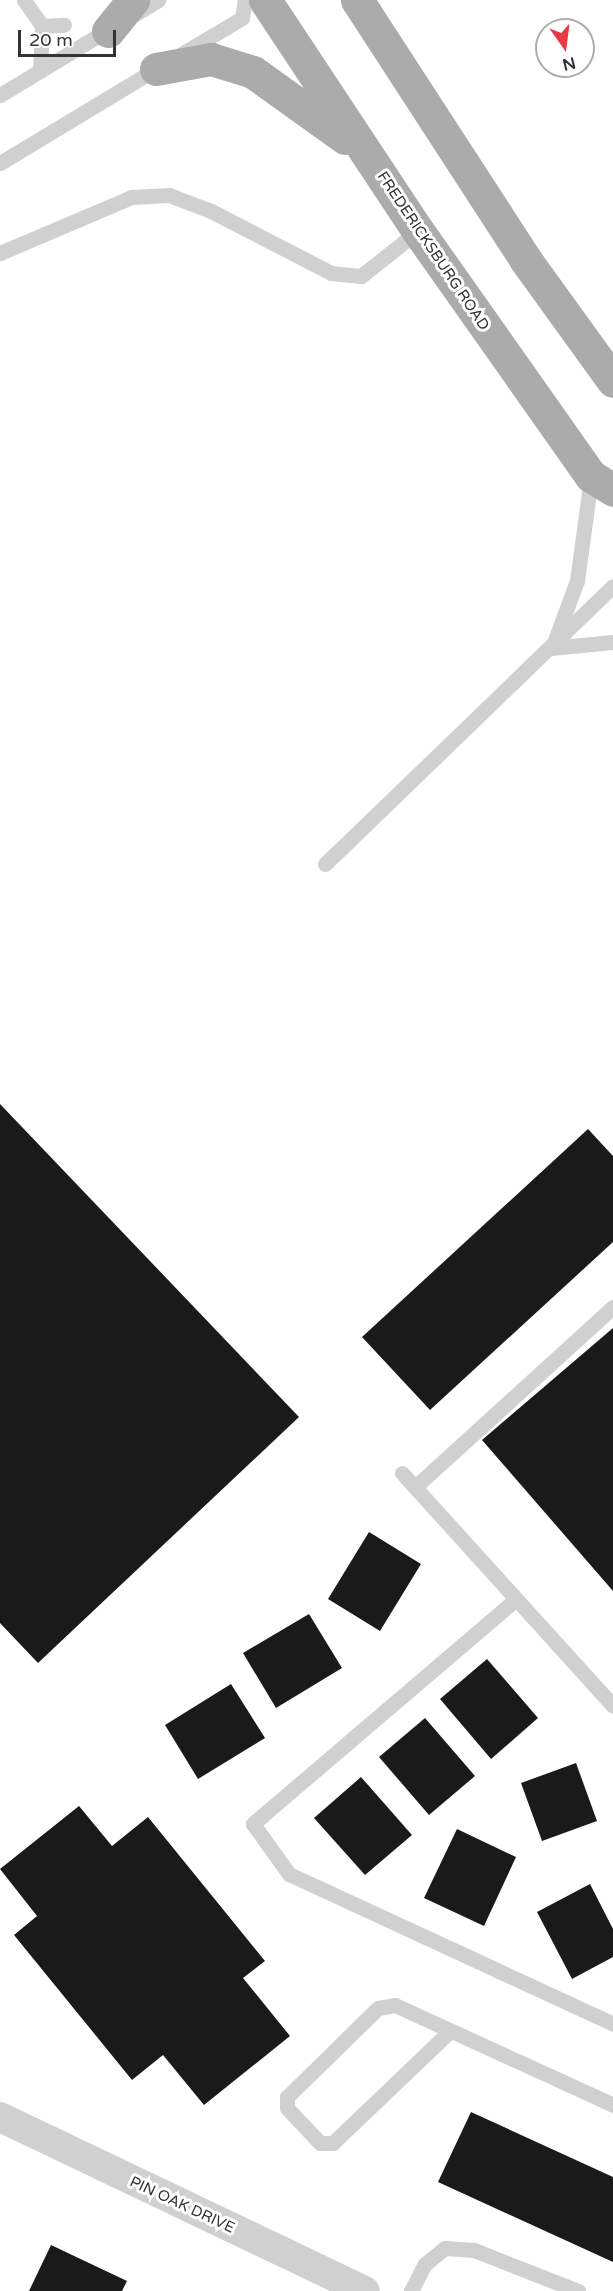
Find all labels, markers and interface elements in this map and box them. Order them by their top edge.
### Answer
scale bar [21,18,118,56]
north arrow [535,18,595,78]
text: 20 m [29,29,73,51]
text: N [560,52,578,75]
street label: FREDERICKSBURG ROAD [373,168,493,334]
street label: PIN OAK DRIVE [127,2173,237,2237]

